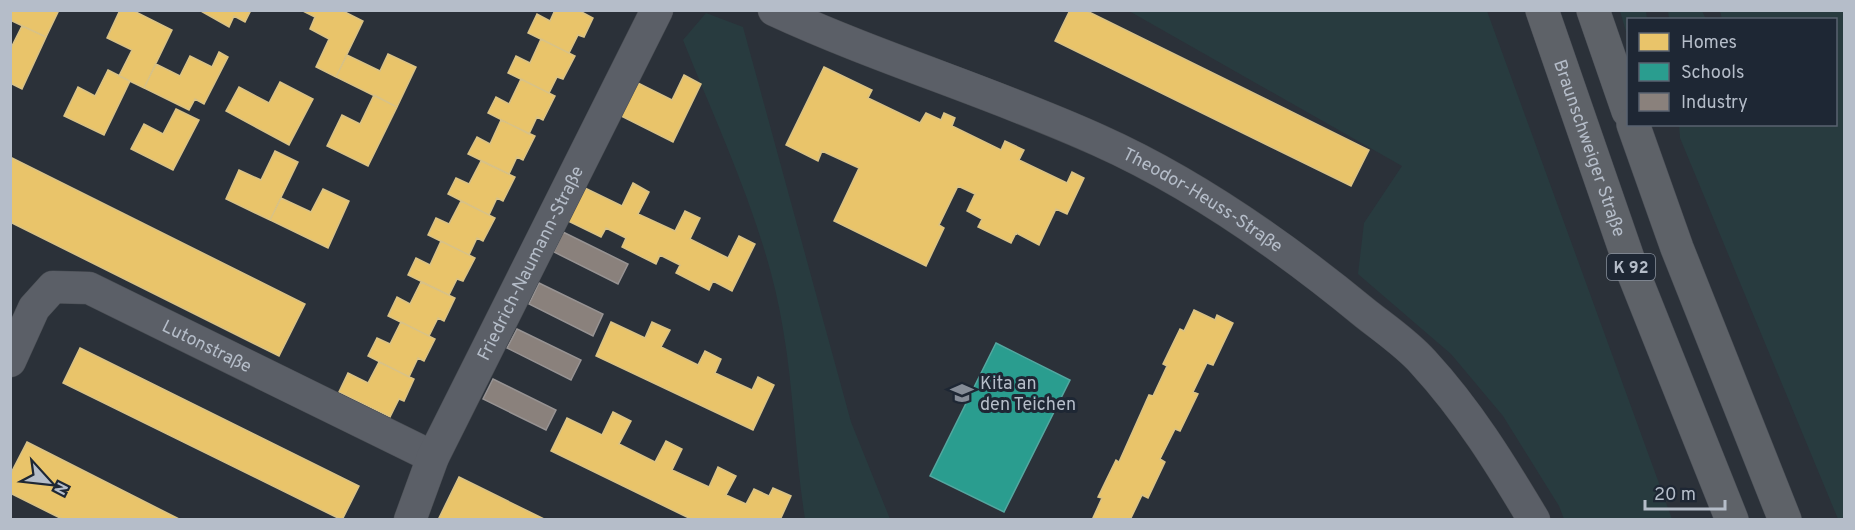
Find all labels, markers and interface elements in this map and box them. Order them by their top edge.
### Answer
legend [1627,18,1837,126]
text: Homes [1681,32,1737,55]
street label: Braunschweiger Straße [1547,57,1630,240]
text: Schools [1681,62,1744,85]
text: Industry [1681,92,1748,115]
street label: Theodor-Heuss-Straße [1118,143,1287,259]
street label: Friedrich-Naumann-Straße [473,162,590,365]
road number: K 92 [1607,254,1655,280]
street label: Lutonstraße [158,316,255,379]
place label: Kita an den Teichen [980,373,1076,417]
school or university icon: Kita an den Teichen [949,380,975,406]
north arrow [18,452,78,512]
scale bar [1645,473,1724,511]
text: N [48,478,71,498]
text: 20 m [1654,484,1696,507]

